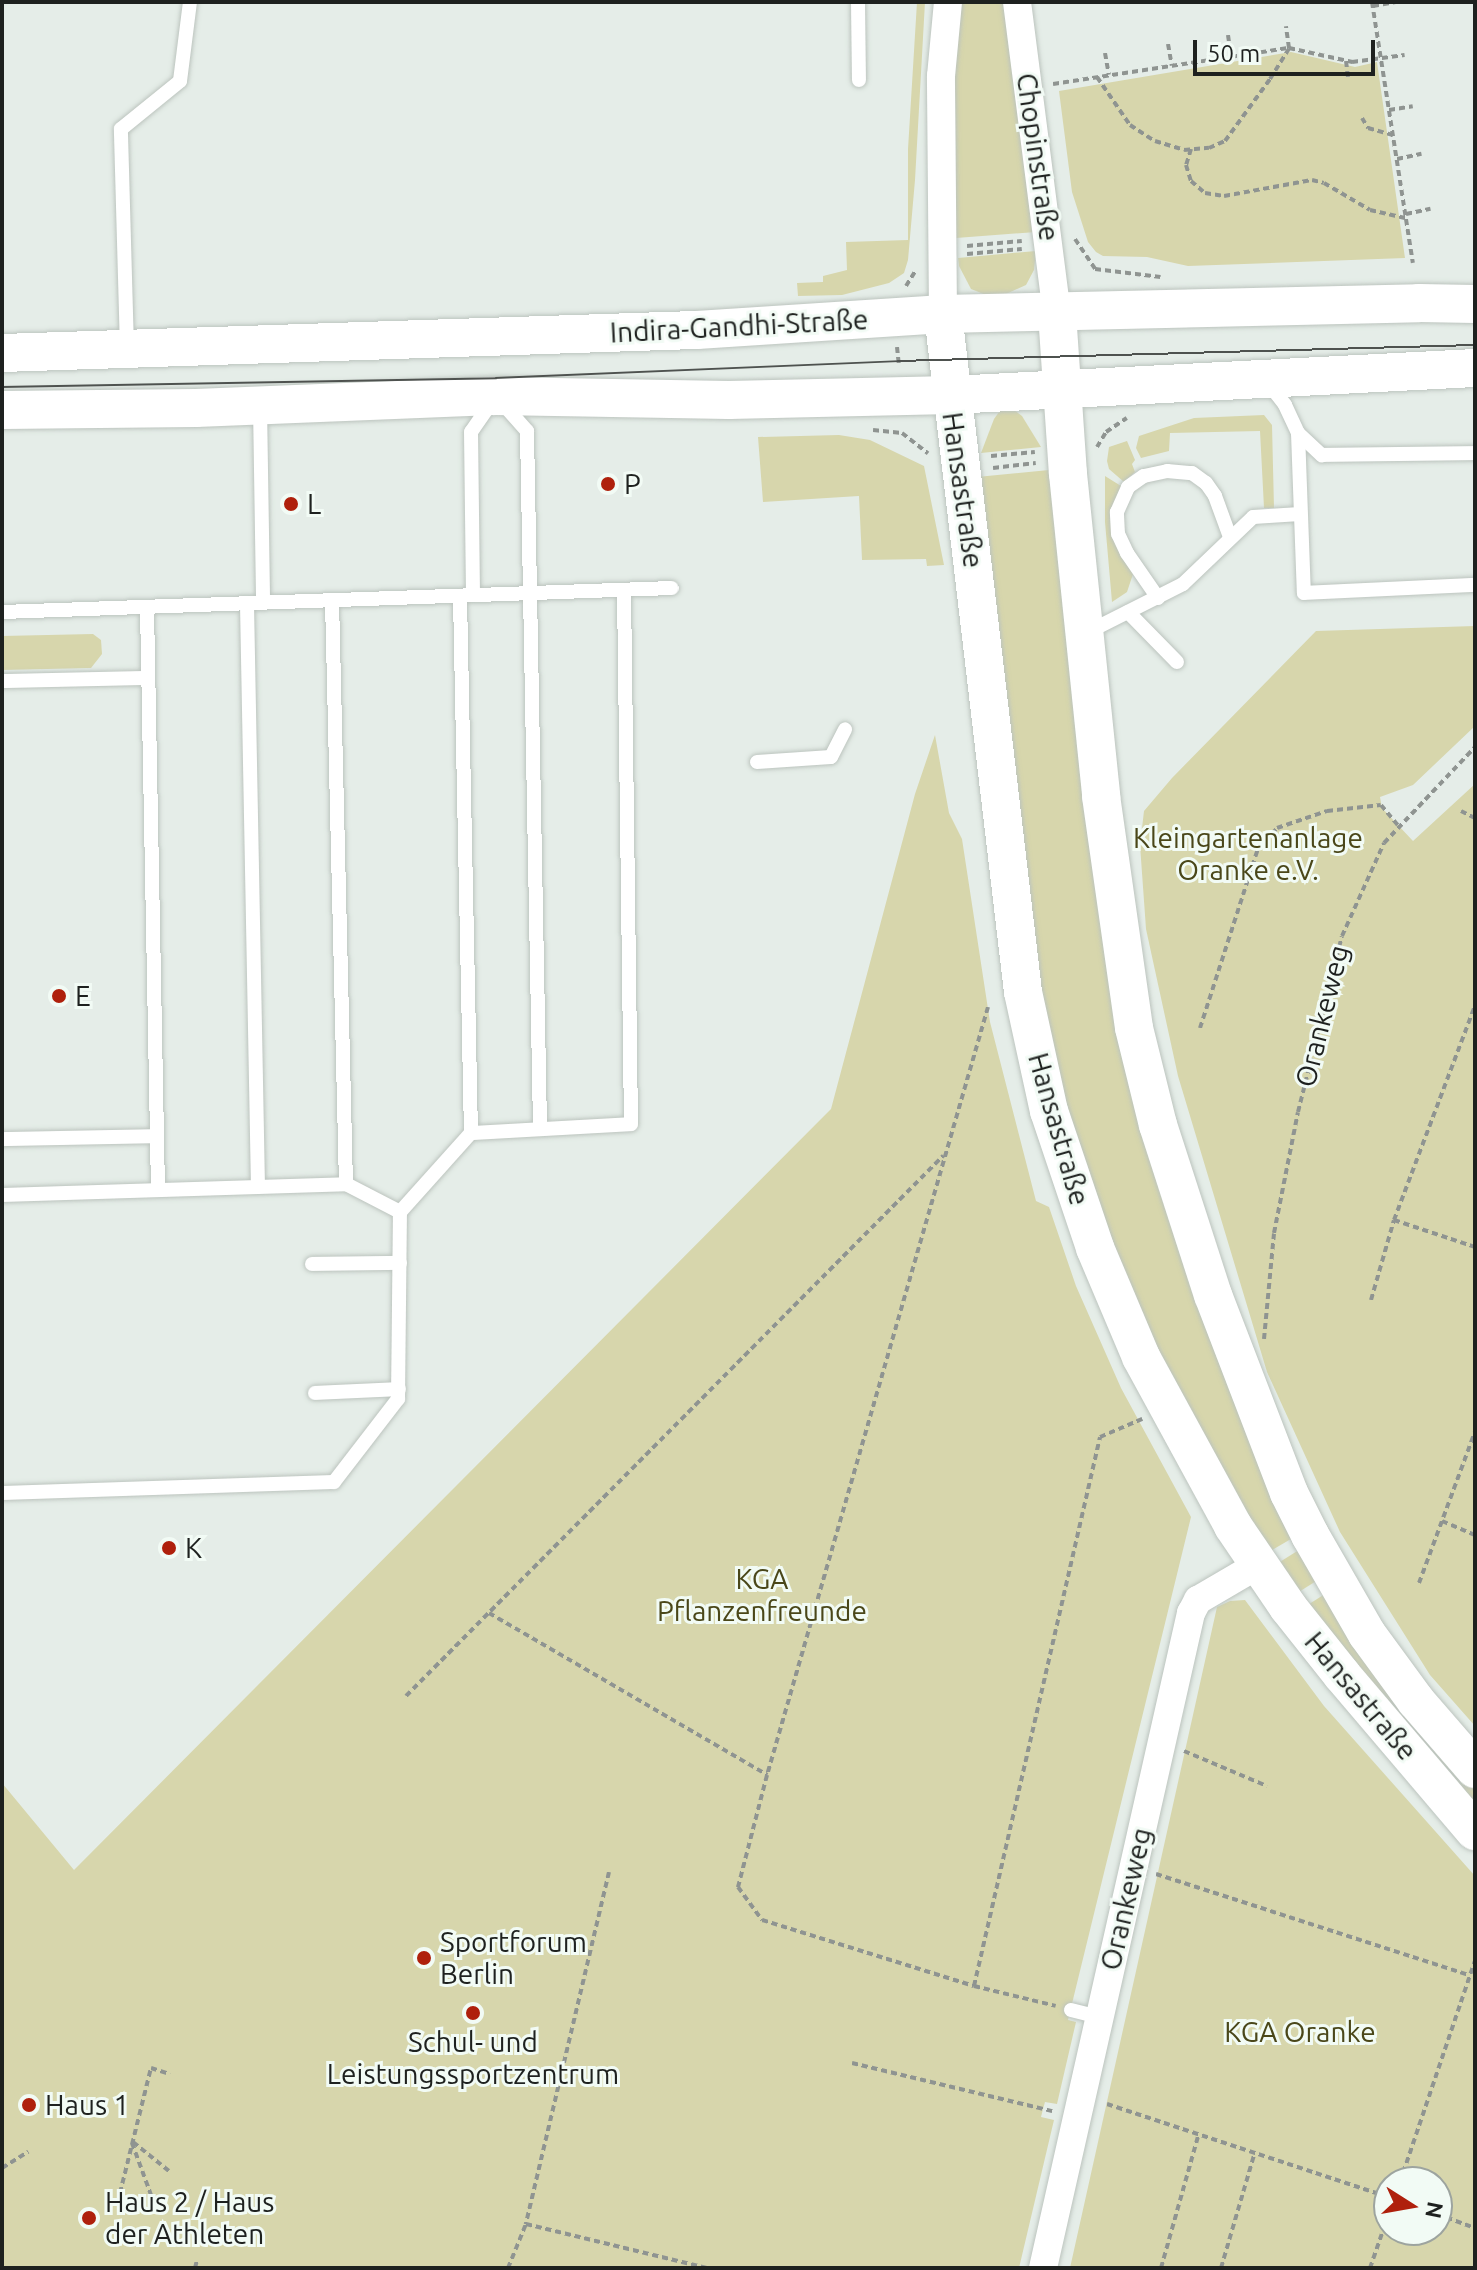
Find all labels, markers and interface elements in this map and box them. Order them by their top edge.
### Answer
scale bar [1197,24,1379,74]
text: 50 m [1207,40,1260,67]
street label: Chopinstraße [1010,71,1066,243]
street label: Indira-Gandhi-Straße [609,302,869,350]
street label: Hansastraße [935,410,991,570]
place label: P [624,467,641,501]
marker: P [599,475,617,493]
place label: L [307,487,321,521]
marker: L [282,495,300,513]
park label: Kleingartenanlage Oranke e.V. [1133,821,1363,887]
street label: Orankeweg [1288,942,1356,1090]
place label: E [75,979,91,1013]
marker: E [50,987,68,1005]
street label: Hansastraße [1021,1049,1097,1209]
place label: K [185,1531,202,1565]
marker: K [160,1539,178,1557]
park label: KGA Pflanzenfreunde [657,1562,867,1628]
street label: Hansastraße [1298,1625,1424,1767]
street label: Orankeweg [1093,1825,1159,1973]
place label: Sportforum Berlin [440,1925,587,1991]
marker: Sportforum Berlin [415,1949,433,1967]
marker: Schul- und Leistungssportzentrum [464,2004,482,2022]
park label: KGA Oranke [1224,2015,1376,2049]
place label: Schul- und Leistungssportzentrum [327,2025,619,2091]
place label: Haus 1 [45,2088,129,2122]
marker: Haus 1 [20,2096,38,2114]
north arrow [1373,2166,1453,2246]
place label: Haus 2 / Haus der Athleten [105,2185,274,2251]
text: N [1421,2200,1449,2221]
marker: Haus 2 / Haus der Athleten [80,2209,98,2227]

